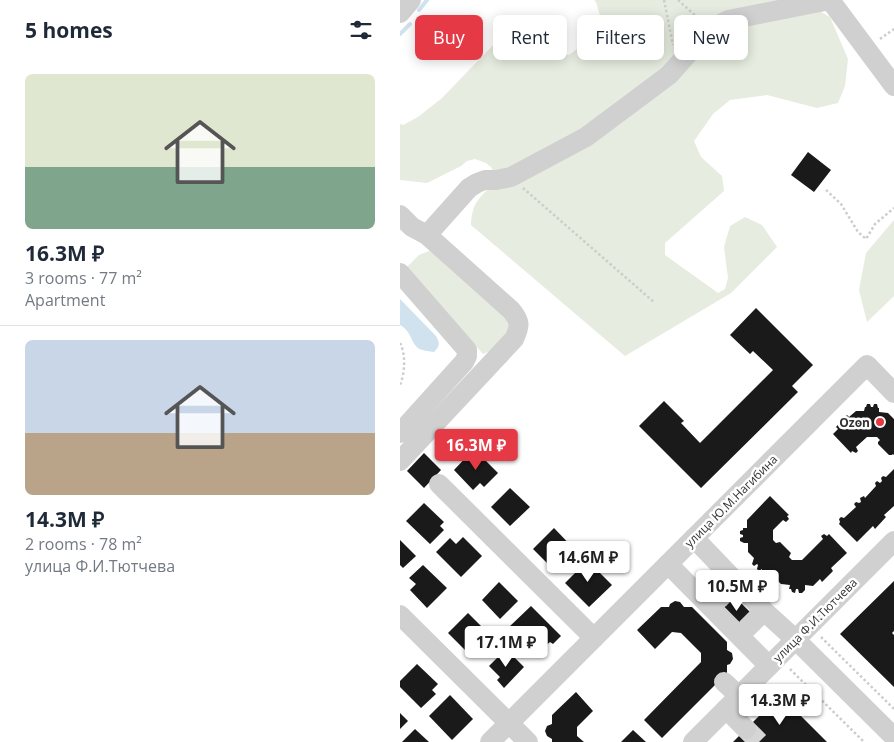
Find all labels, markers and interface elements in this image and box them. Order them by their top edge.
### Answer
chip: Buy [415,15,483,60]
chip: Rent [493,15,567,60]
chip: Filters [577,15,664,60]
chip: New [674,15,748,60]
text: 5 homes [25,16,113,44]
icon: filters [347,16,375,44]
icon: home [155,107,245,197]
text: 16.3M ₽ [25,239,105,267]
text: 3 rooms · 77 m² [25,267,142,289]
text: Apartment [25,289,105,311]
icon: home [155,372,245,462]
place label: Ozon [839,414,870,431]
marker: Ozon [874,416,886,428]
pin: 16.3M ₽ [430,428,522,471]
text: 16.3M ₽ [446,434,506,456]
street label: улица Ю.М.Нагибина [681,451,781,551]
text: 14.3M ₽ [25,505,105,533]
text: 2 rooms · 78 m² [25,533,142,555]
pin: 14.6M ₽ [542,540,634,583]
text: 14.6M ₽ [558,546,618,568]
text: улица Ф.И.Тютчева [25,555,175,577]
pin: 10.5M ₽ [691,570,783,612]
street label: улица Ф.И.Тютчева [769,574,861,666]
text: 10.5M ₽ [707,575,767,597]
pin: 17.1M ₽ [460,626,552,668]
text: 17.1M ₽ [476,631,536,653]
pin: 14.3M ₽ [734,684,826,726]
text: 14.3M ₽ [750,689,810,711]

